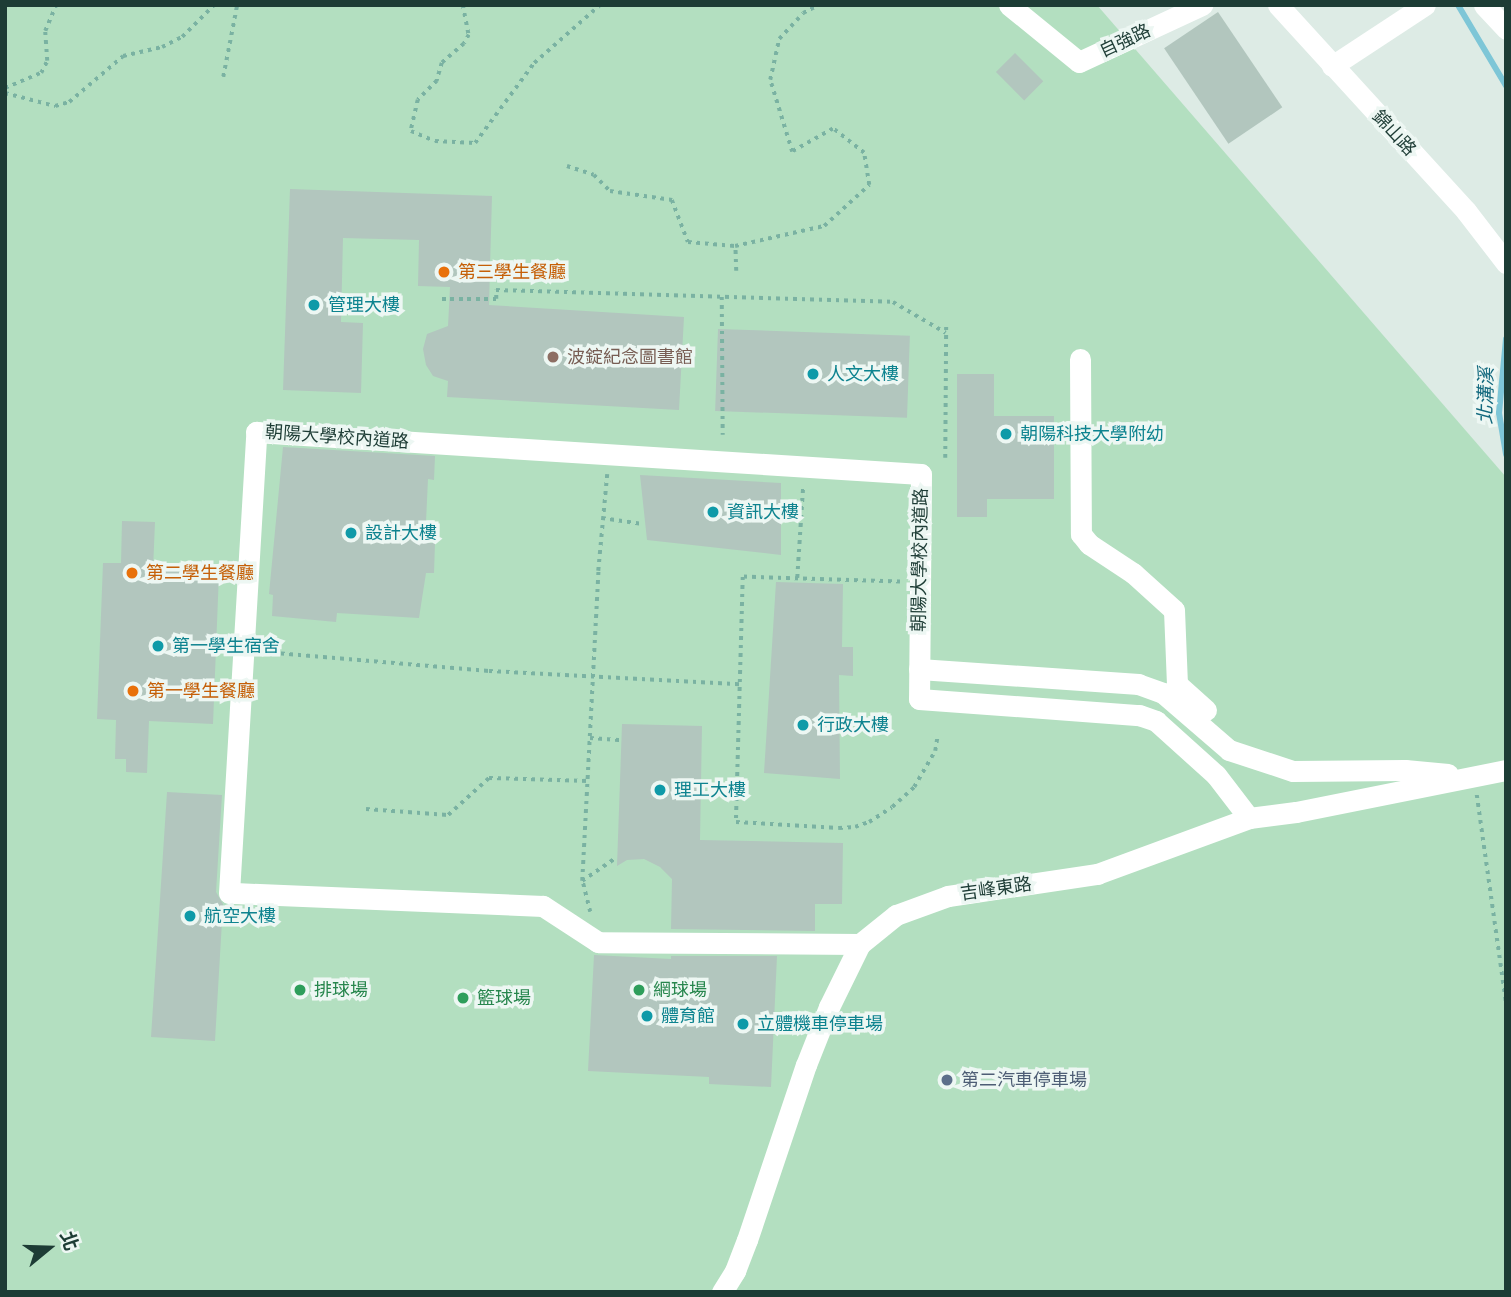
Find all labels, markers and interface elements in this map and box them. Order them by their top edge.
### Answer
street label: 自強路 [1096,20,1154,62]
street label: 錦山路 [1368,106,1420,160]
place label: 第三學生餐廳 [458,261,566,283]
marker: 第三學生餐廳 [436,264,452,280]
place label: 管理大樓 [328,294,400,316]
marker: 管理大樓 [306,297,322,313]
place label: 波錠紀念圖書館 [567,346,693,368]
marker: 波錠紀念圖書館 [545,349,561,365]
place label: 人文大樓 [827,363,899,385]
marker: 人文大樓 [805,366,821,382]
water label: 北溝溪 [1475,367,1499,425]
street label: 朝陽大學校內道路 [264,421,410,453]
place label: 朝陽科技大學附幼 [1020,423,1164,445]
marker: 朝陽科技大學附幼 [998,426,1014,442]
street label: 朝陽大學校內道路 [908,488,932,632]
place label: 資訊大樓 [727,501,799,523]
marker: 資訊大樓 [705,504,721,520]
place label: 設計大樓 [365,522,437,544]
marker: 設計大樓 [343,525,359,541]
place label: 第二學生餐廳 [146,562,254,584]
marker: 第二學生餐廳 [124,565,140,581]
place label: 第一學生宿舍 [172,635,280,657]
marker: 第一學生宿舍 [150,638,166,654]
place label: 第一學生餐廳 [147,680,255,702]
marker: 第一學生餐廳 [125,683,141,699]
place label: 行政大樓 [817,714,889,736]
marker: 行政大樓 [795,717,811,733]
place label: 理工大樓 [674,779,746,801]
marker: 理工大樓 [652,782,668,798]
street label: 吉峰東路 [959,873,1033,905]
place label: 航空大樓 [204,905,276,927]
marker: 航空大樓 [182,908,198,924]
place label: 排球場 [314,979,368,1001]
place label: 網球場 [653,979,707,1001]
marker: 排球場 [292,982,308,998]
marker: 網球場 [631,982,647,998]
place label: 籃球場 [477,987,531,1009]
marker: 籃球場 [455,990,471,1006]
place label: 體育館 [661,1005,715,1027]
marker: 體育館 [639,1008,655,1024]
place label: 立體機車停車場 [757,1013,883,1035]
marker: 立體機車停車場 [735,1016,751,1032]
place label: 第二汽車停車場 [961,1069,1087,1091]
marker: 第二汽車停車場 [939,1072,955,1088]
north arrow [14,1213,84,1283]
text: 北 [54,1228,83,1254]

